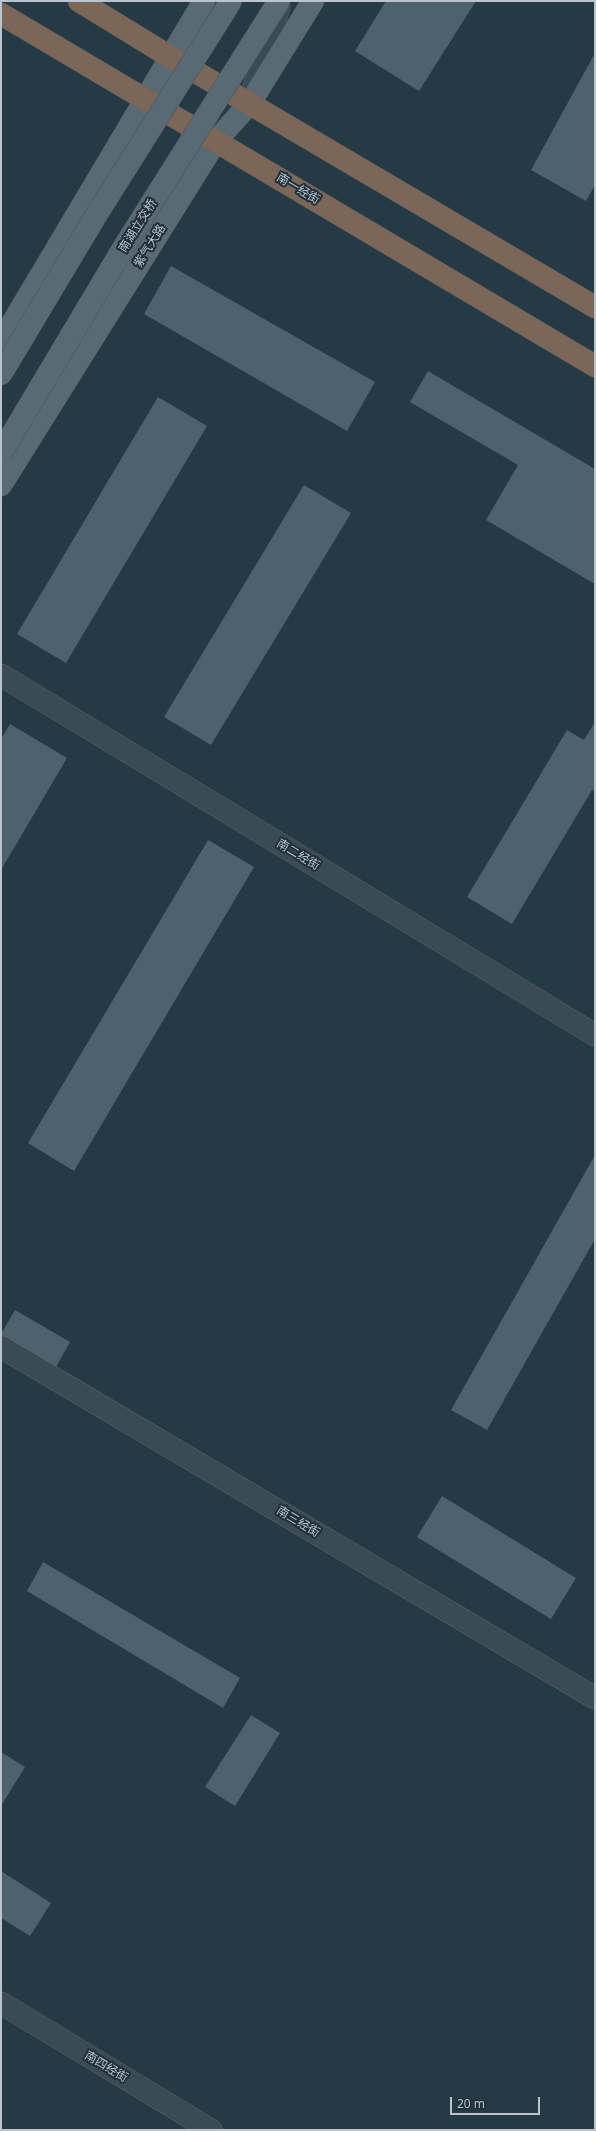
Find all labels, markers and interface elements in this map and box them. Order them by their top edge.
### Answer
street label: 南一经街 [274,170,322,208]
street label: 南湖立交桥 [116,197,160,255]
street label: 紫气大路 [131,222,169,270]
street label: 南二经街 [274,836,322,874]
street label: 南三经街 [274,1503,322,1541]
street label: 南四经街 [82,2048,130,2086]
scale bar [452,2089,542,2115]
text: 20 m [457,2095,485,2112]

